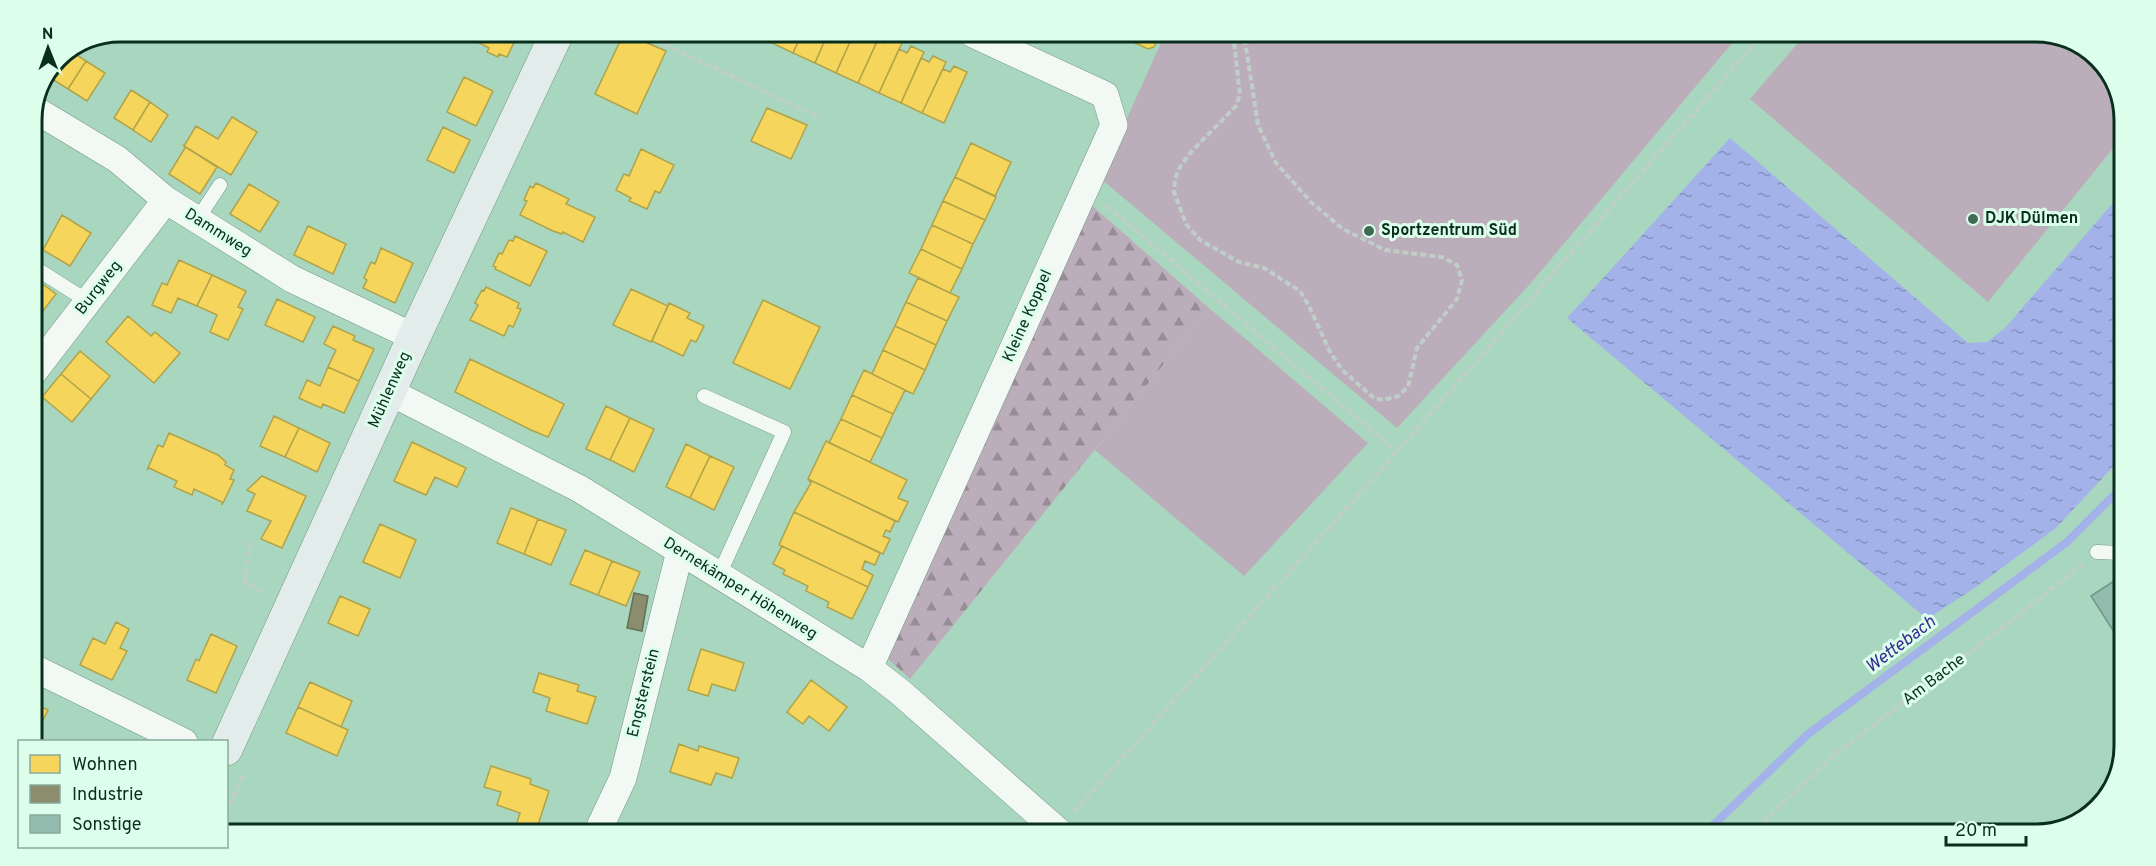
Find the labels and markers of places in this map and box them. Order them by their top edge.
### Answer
place label: DJK Dülmen [1985,209,2078,229]
marker: DJK Dülmen [1966,212,1980,226]
place label: Sportzentrum Süd [1381,221,1517,241]
marker: Sportzentrum Süd [1362,224,1376,238]

